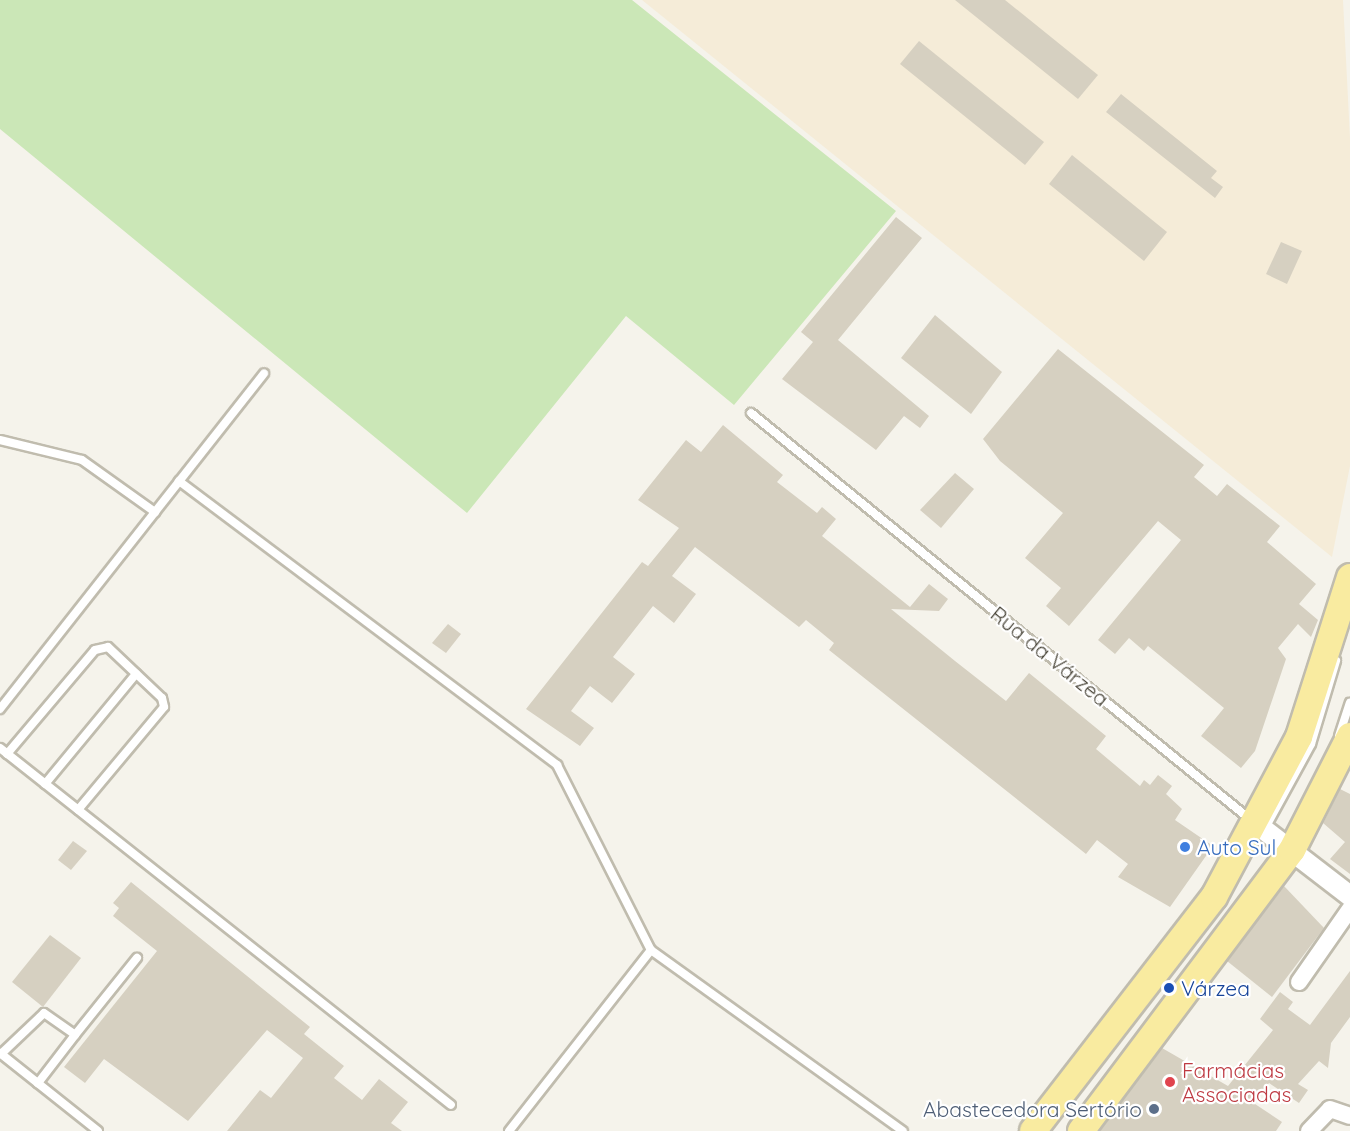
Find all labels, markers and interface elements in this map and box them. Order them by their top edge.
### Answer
street label: Rua da Várzea [986,601,1114,711]
place label: Auto Sul [1197,834,1276,860]
marker: Auto Sul [1178,840,1192,854]
place label: Várzea [1181,975,1250,1001]
marker: Várzea [1162,981,1176,995]
place label: Farmácias Associadas [1182,1057,1291,1107]
marker: Farmácias Associadas [1163,1075,1177,1089]
place label: Abastecedora Sertório [923,1096,1142,1122]
marker: Abastecedora Sertório [1147,1102,1161,1116]

